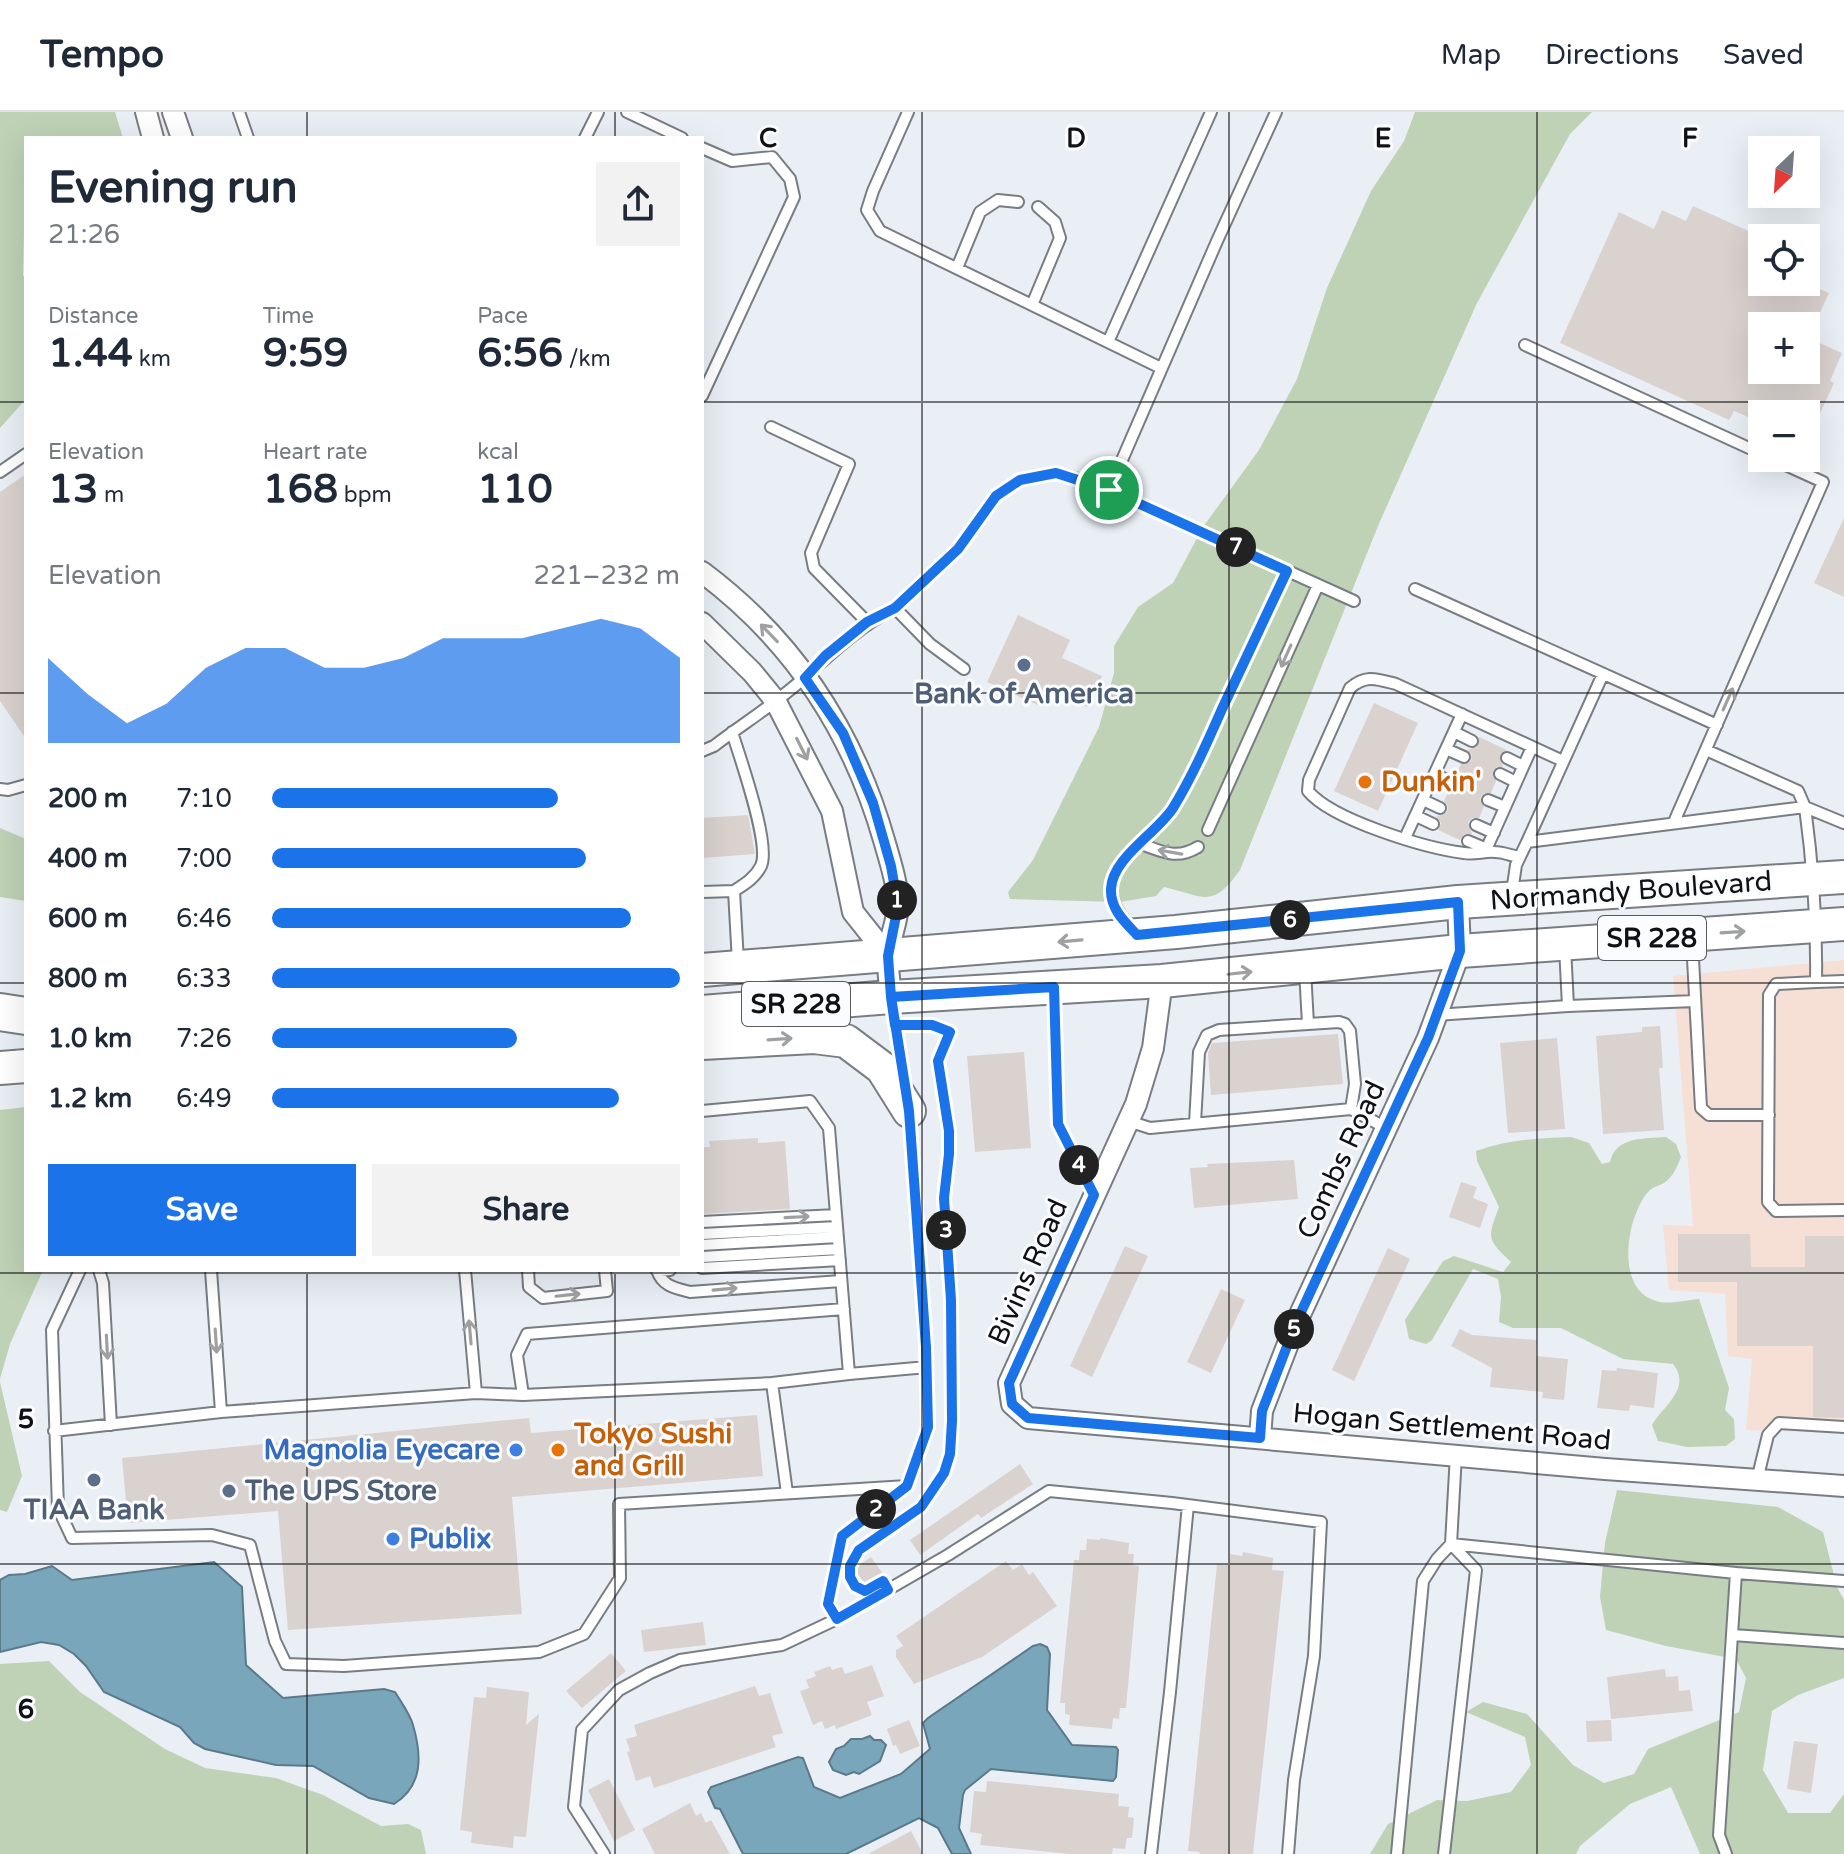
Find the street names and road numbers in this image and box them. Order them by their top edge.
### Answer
street label: Normandy Boulevard [1489,864,1773,918]
road number: SR 228 [1598,916,1706,960]
road number: SR 228 [742,982,850,1026]
street label: Combs Road [1290,1076,1392,1244]
street label: Bivins Road [981,1194,1075,1350]
street label: Hogan Settlement Road [1291,1396,1613,1458]

